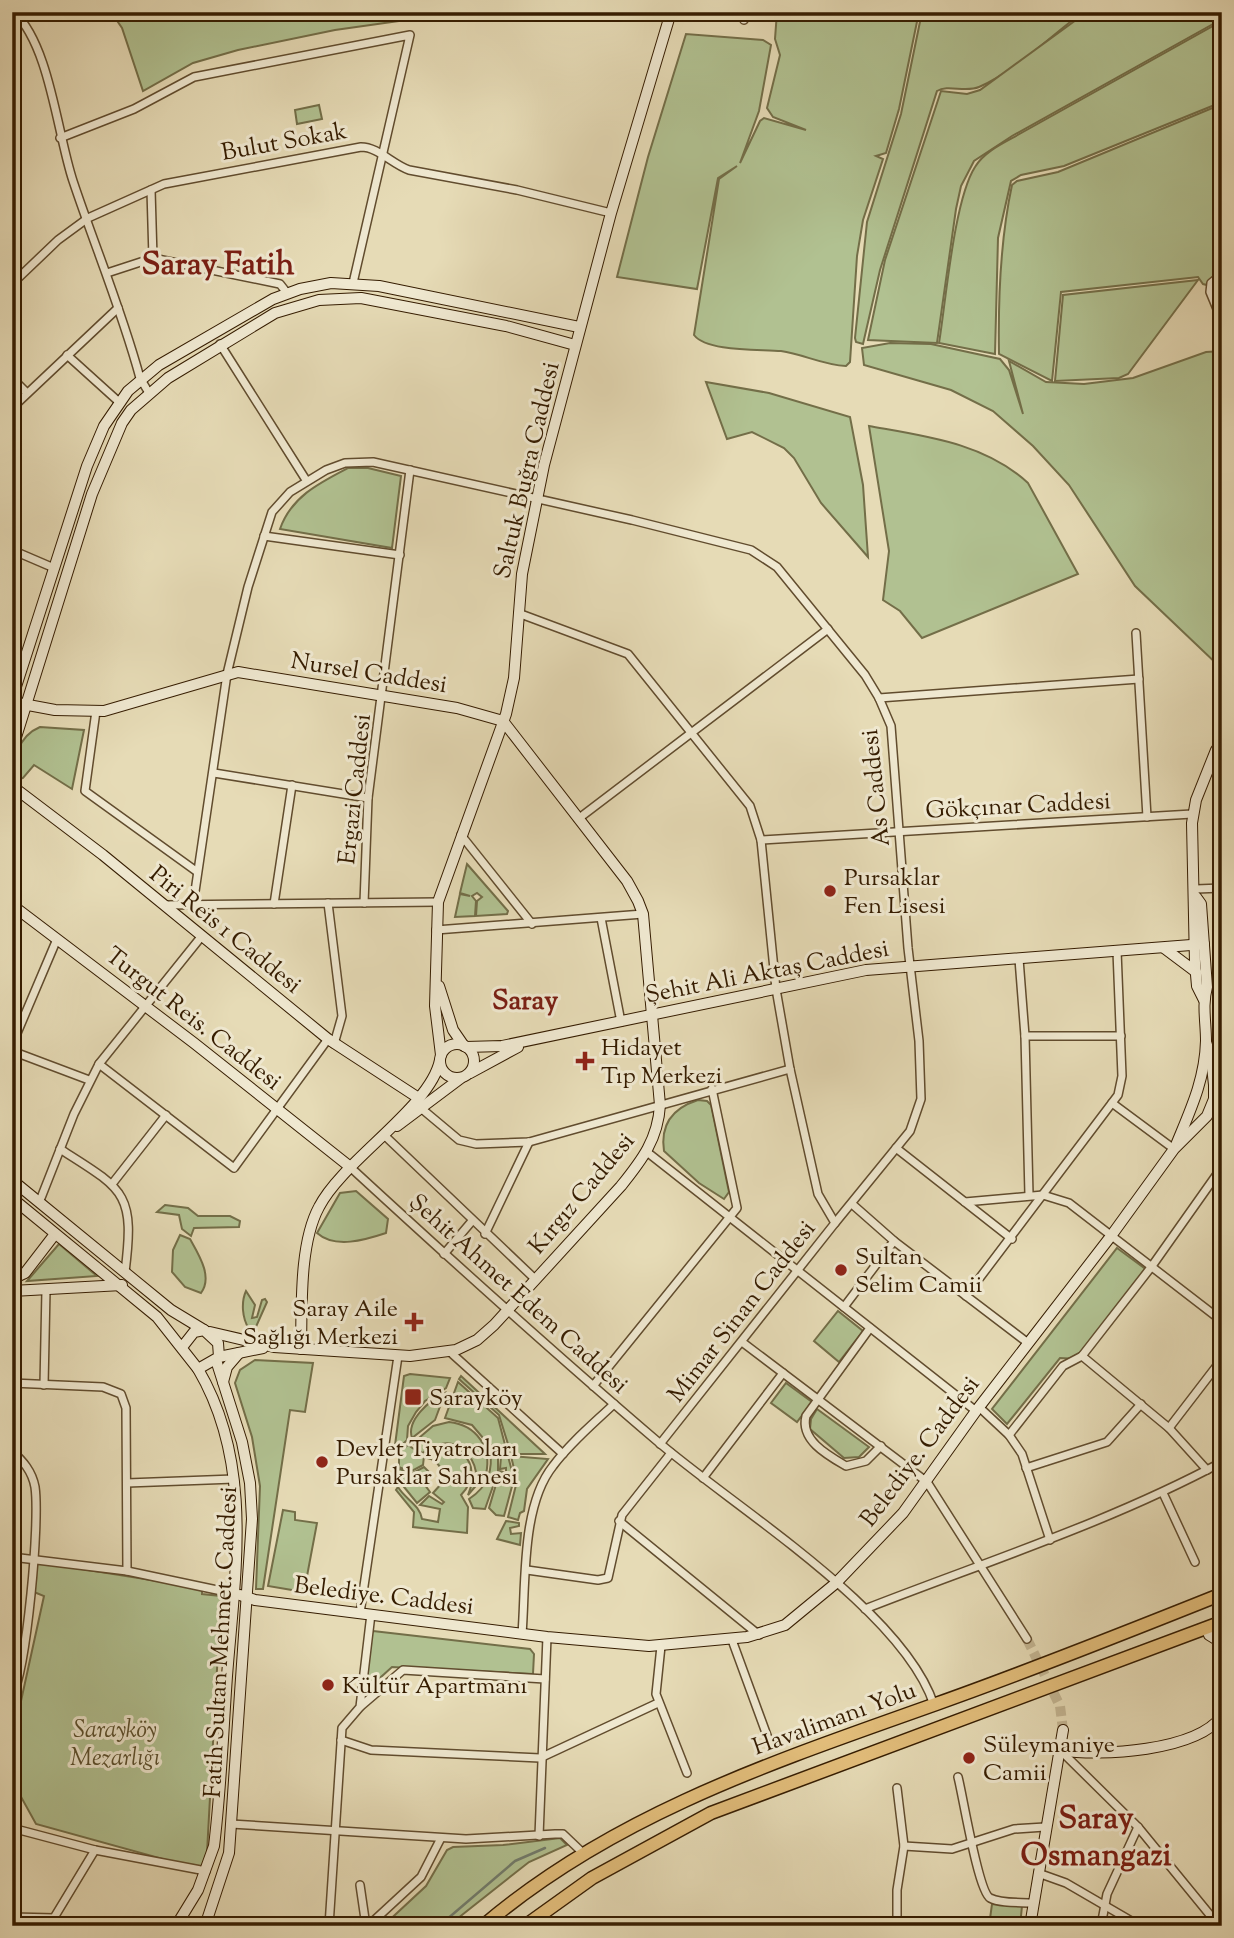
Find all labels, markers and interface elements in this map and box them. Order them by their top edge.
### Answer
street label: Bulut Sokak [219,115,350,171]
district label: Saray Fatih [142,243,295,289]
street label: Saltuk Buğra Caddesi [486,358,569,582]
street label: Nursel Caddesi [288,645,450,703]
street label: Ergazi Caddesi [331,712,381,866]
street label: As Caddesi [854,727,900,848]
street label: Gökçınar Caddesi [924,785,1112,829]
street label: Piri Reis 1 Caddesi [141,859,308,1003]
place label: Pursaklar Fen Lisesi [844,862,946,924]
marker: Pursaklar Fen Lisesi [822,883,838,899]
street label: Şehit Ali Aktaş Caddesi [643,933,892,1013]
street label: Turgut Reis. Caddesi [97,940,288,1099]
district label: Saray [492,982,558,1022]
place label: Hidayet Tıp Merkezi [601,1032,723,1094]
marker: Hidayet Tıp Merkezi [575,1051,595,1071]
street label: Kırgız Caddesi [521,1126,644,1263]
street label: Şehit Ahmet Edem Caddesi [400,1187,635,1403]
street label: Mimar Sinan Caddesi [661,1214,825,1411]
place label: Sultan Selim Camii [855,1241,983,1303]
marker: Sultan Selim Camii [833,1262,849,1278]
place label: Saray Aile Sağlığı Merkezi [243,1293,398,1355]
marker: Saray Aile Sağlığı Merkezi [404,1312,424,1332]
street label: Belediye. Caddesi [853,1370,989,1535]
place label: Sarayköy [429,1382,523,1416]
marker: Sarayköy [403,1387,423,1407]
place label: Devlet Tiyatroları Pursaklar Sahnesi [336,1433,518,1495]
marker: Devlet Tiyatroları Pursaklar Sahnesi [314,1454,330,1470]
street label: Fatih Sultan Mehmet. Caddesi [197,1485,247,1799]
street label: Belediye. Caddesi [292,1569,476,1625]
place label: Kültür Apartmanı [342,1670,528,1704]
street label: Havalimanı Yolu [748,1674,921,1765]
marker: Kültür Apartmanı [320,1677,336,1693]
park label: Sarayköy Mezarlığı [70,1714,160,1776]
place label: Süleymaniye Camii [983,1729,1115,1791]
marker: Süleymaniye Camii [961,1750,977,1766]
district label: Saray Osmangazi [1020,1797,1172,1880]

